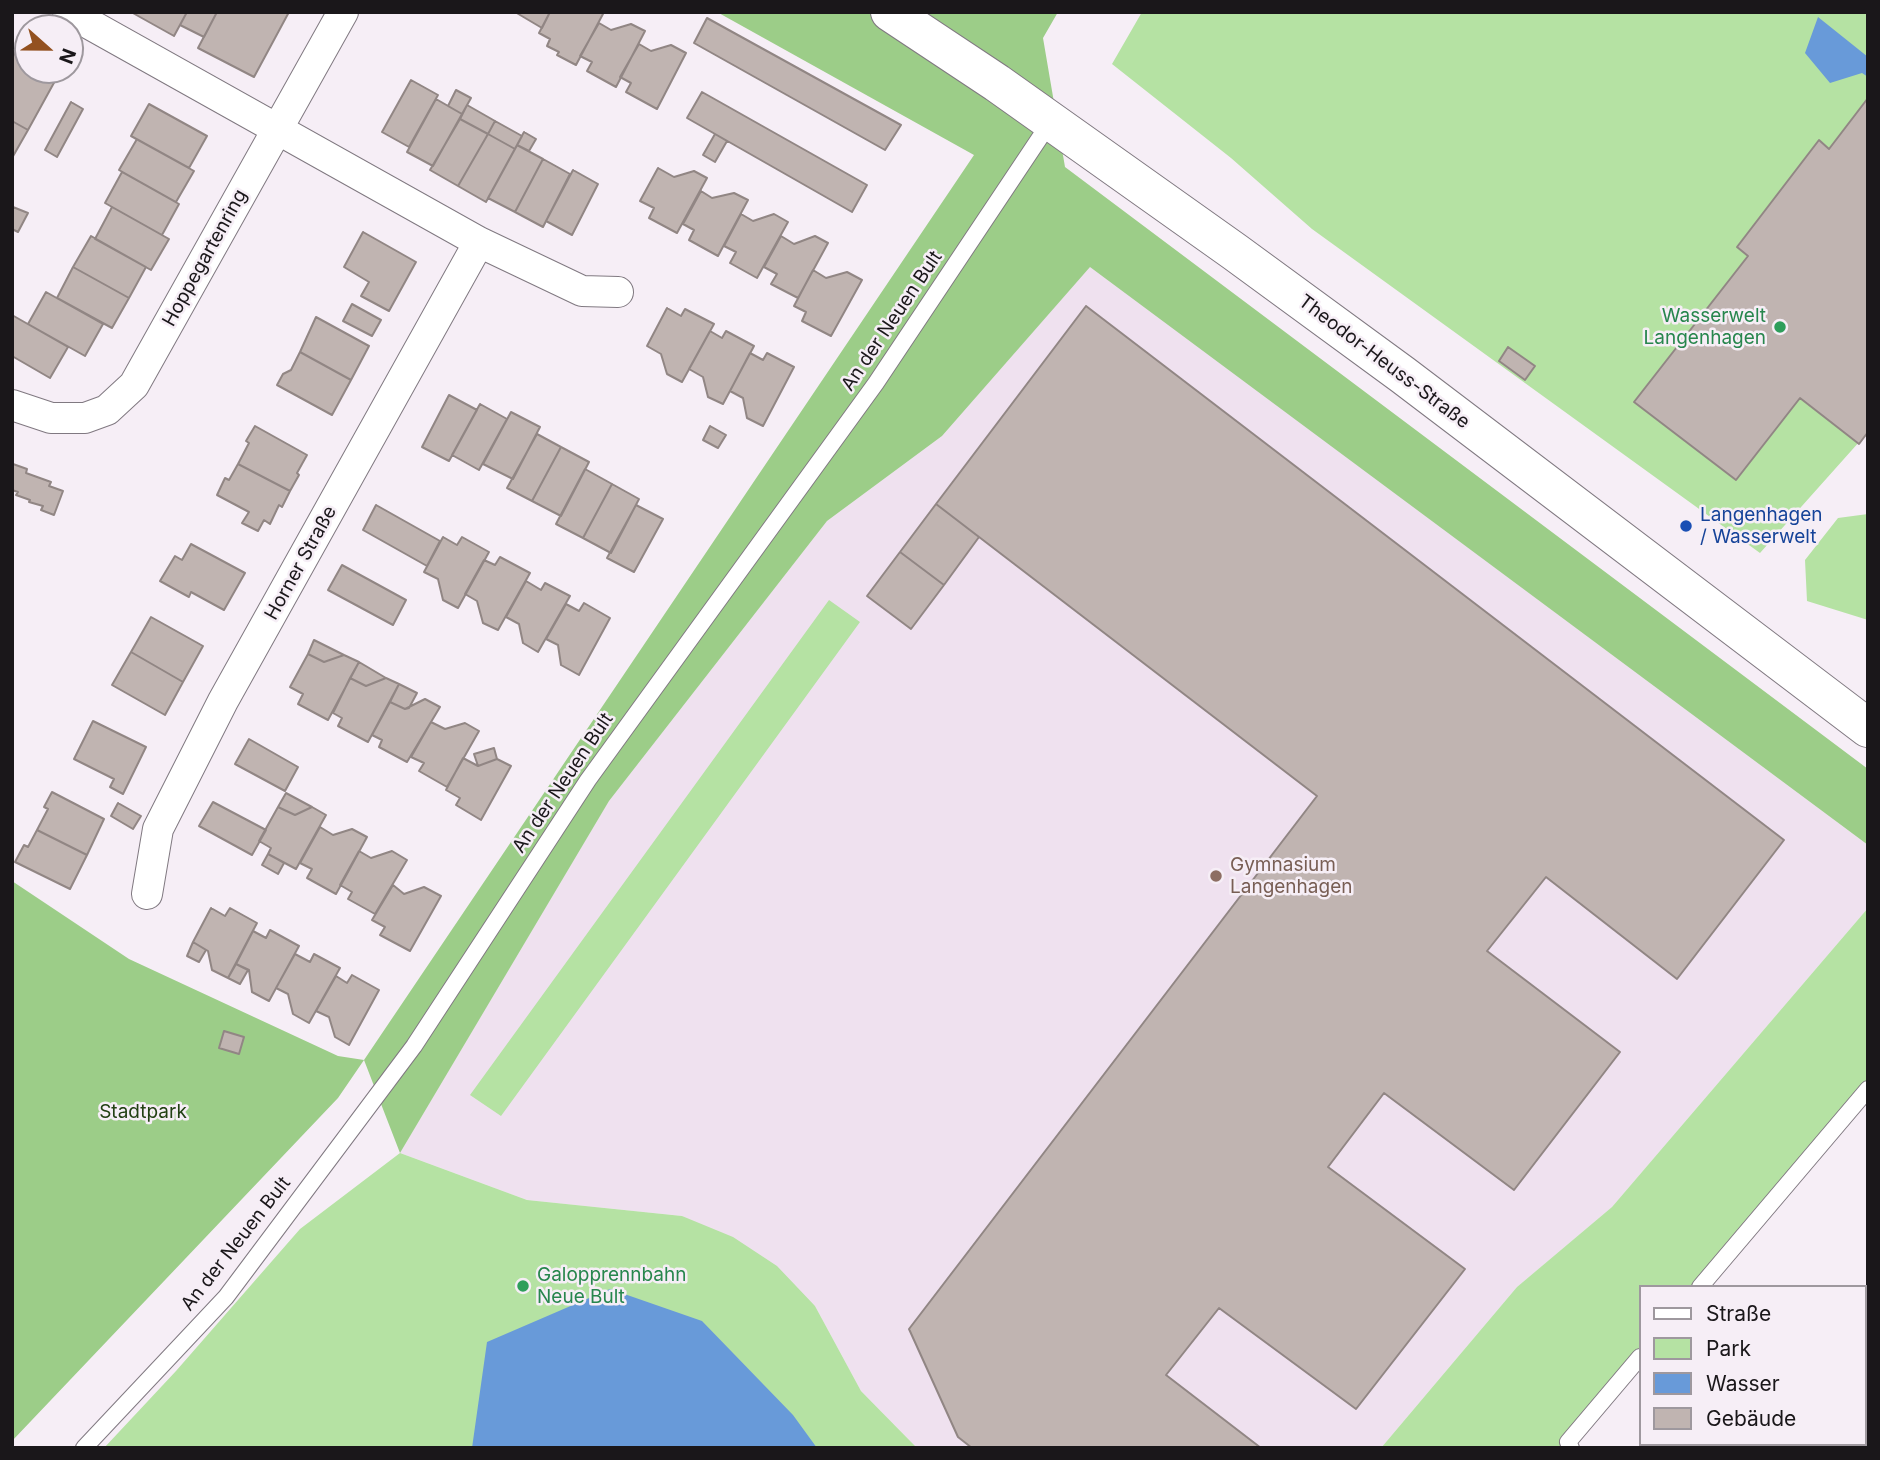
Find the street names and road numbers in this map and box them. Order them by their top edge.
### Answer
street label: Hoppegartenring [158,186,252,330]
street label: An der Neuen Bult [837,247,947,395]
street label: Theodor-Heuss-Straße [1294,290,1474,434]
street label: Horner Straße [260,502,342,624]
street label: An der Neuen Bult [508,709,618,857]
street label: An der Neuen Bult [177,1172,295,1316]

